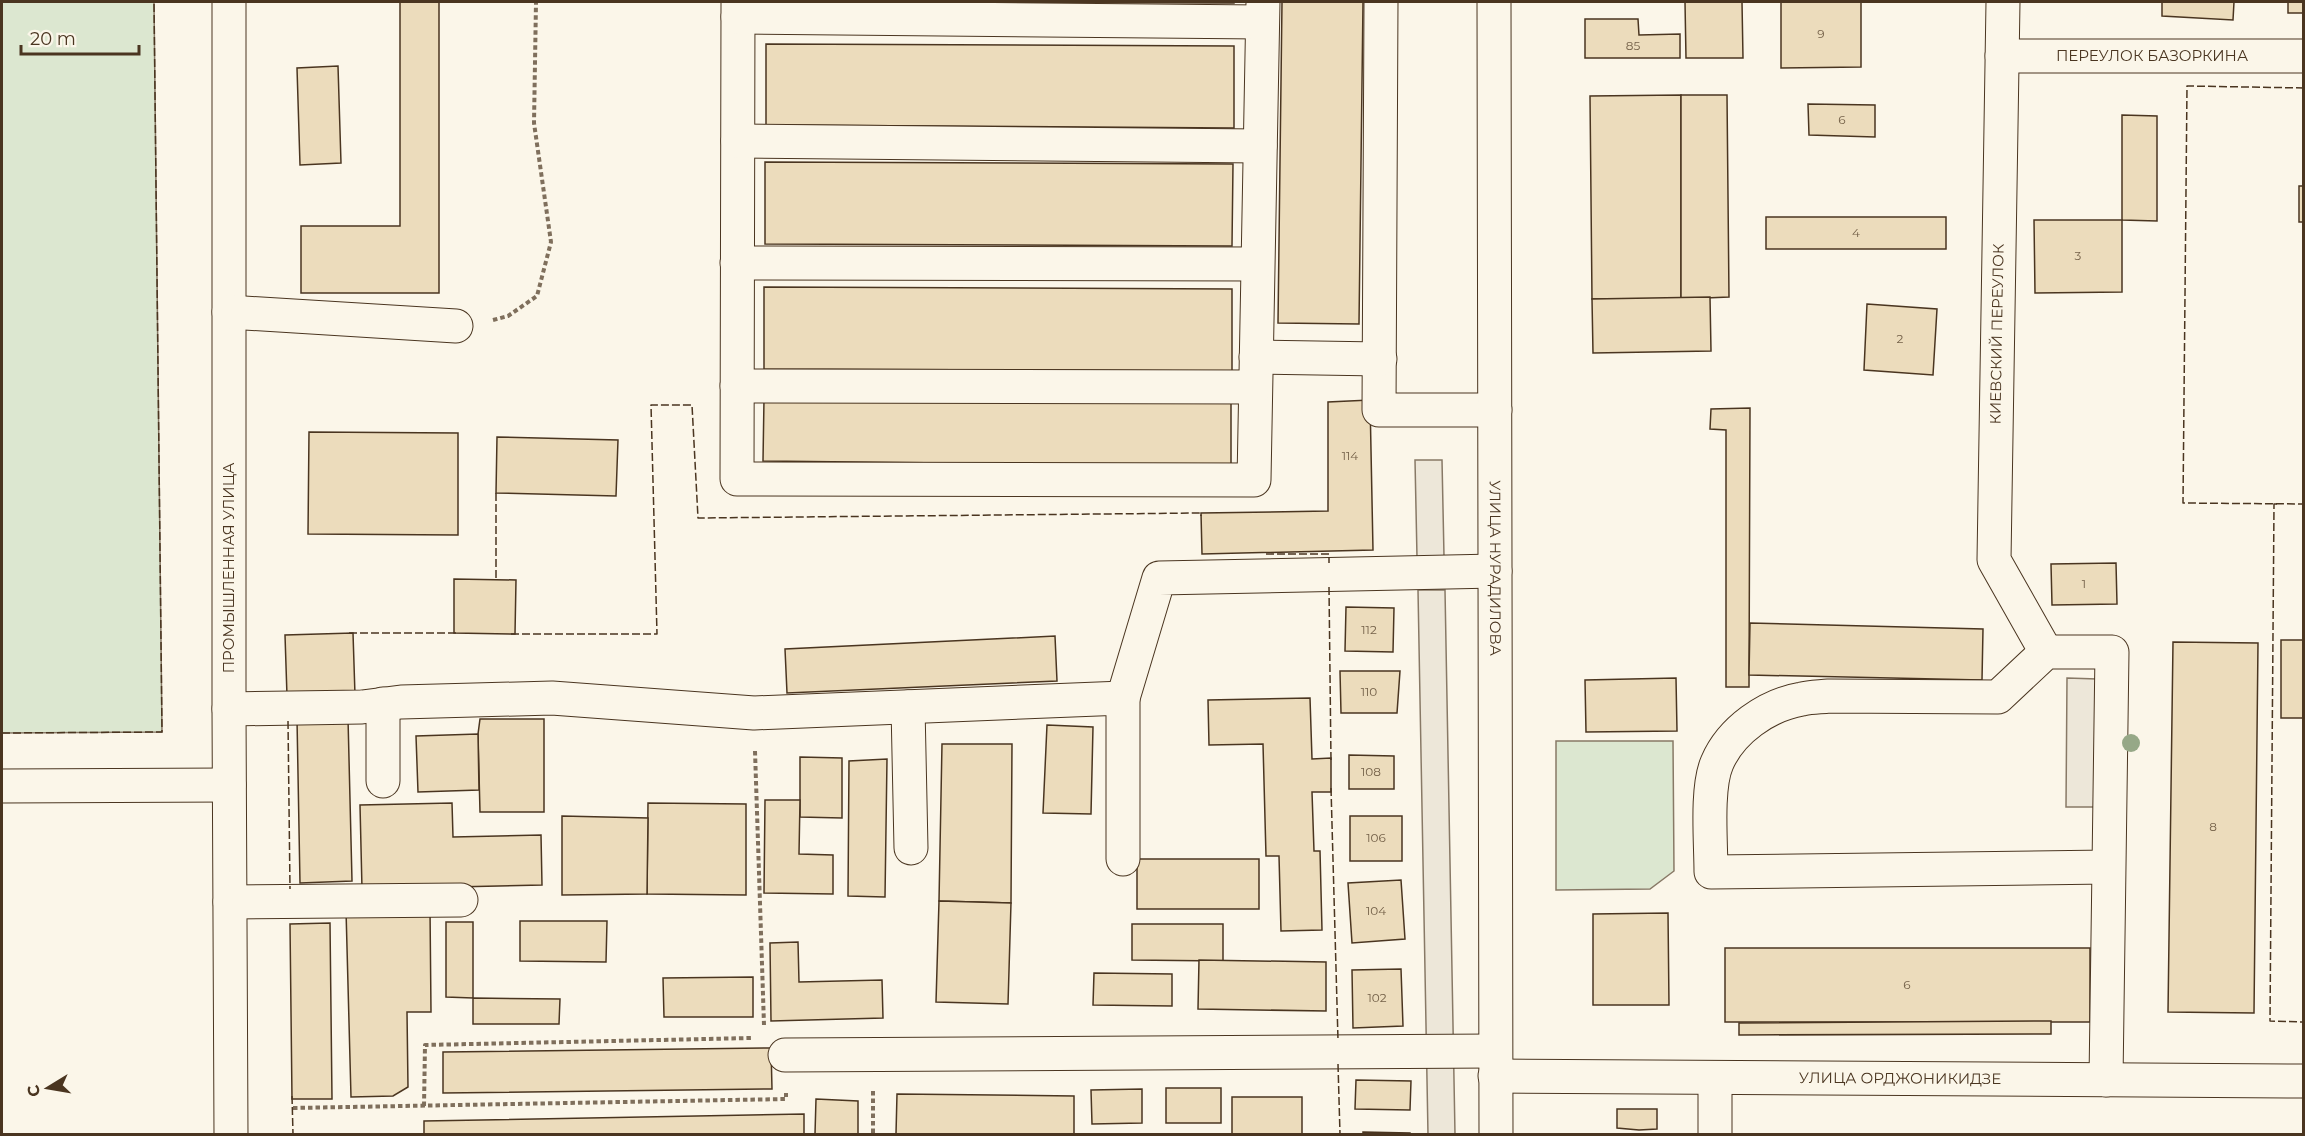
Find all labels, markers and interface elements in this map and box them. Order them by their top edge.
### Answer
scale bar [21,18,140,56]
house number: 9 [1817,26,1825,41]
text: 20 m [30,28,76,50]
house number: 85 [1626,38,1640,53]
street label: ПЕРЕУЛОК БАЗОРКИНА [2056,46,2248,65]
house number: 6 [1838,112,1846,127]
house number: 4 [1852,225,1860,240]
street label: КИЕВСКИЙ ПЕРЕУЛОК [1985,243,2008,425]
house number: 3 [2075,248,2082,263]
house number: 2 [1897,331,1904,346]
house number: 114 [1342,448,1358,463]
street label: ПРОМЫШЛЕННАЯ УЛИЦА [219,463,238,673]
street label: УЛИЦА НУРАДИЛОВА [1486,480,1505,656]
house number: 1 [2082,576,2086,591]
house number: 112 [1361,622,1377,637]
house number: 110 [1361,684,1377,699]
house number: 108 [1361,764,1381,779]
house number: 8 [2209,819,2217,834]
house number: 106 [1366,830,1386,845]
house number: 104 [1366,903,1386,918]
house number: 6 [1903,977,1911,992]
house number: 102 [1367,990,1387,1005]
north arrow [18,1058,78,1118]
street label: УЛИЦА ОРДЖОНИКИДЗЕ [1799,1068,2001,1088]
text: С [23,1083,44,1098]

